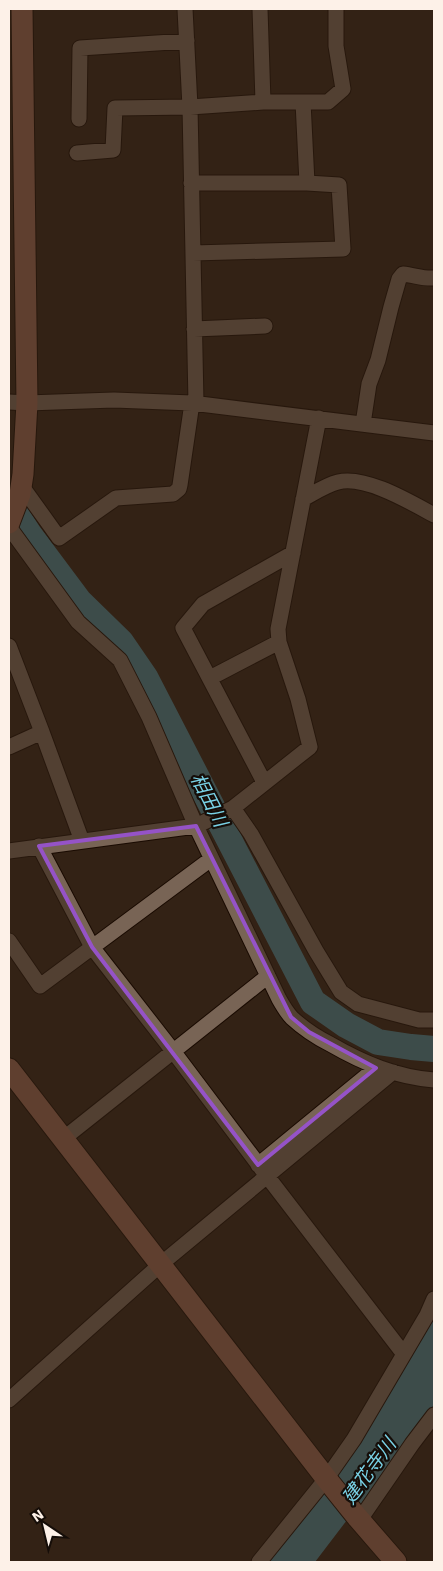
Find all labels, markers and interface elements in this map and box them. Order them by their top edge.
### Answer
water label: 相田川 [186,769,233,832]
water label: 建花寺川 [337,1432,402,1509]
north arrow [20,1501,70,1551]
text: N [29,1506,46,1525]

